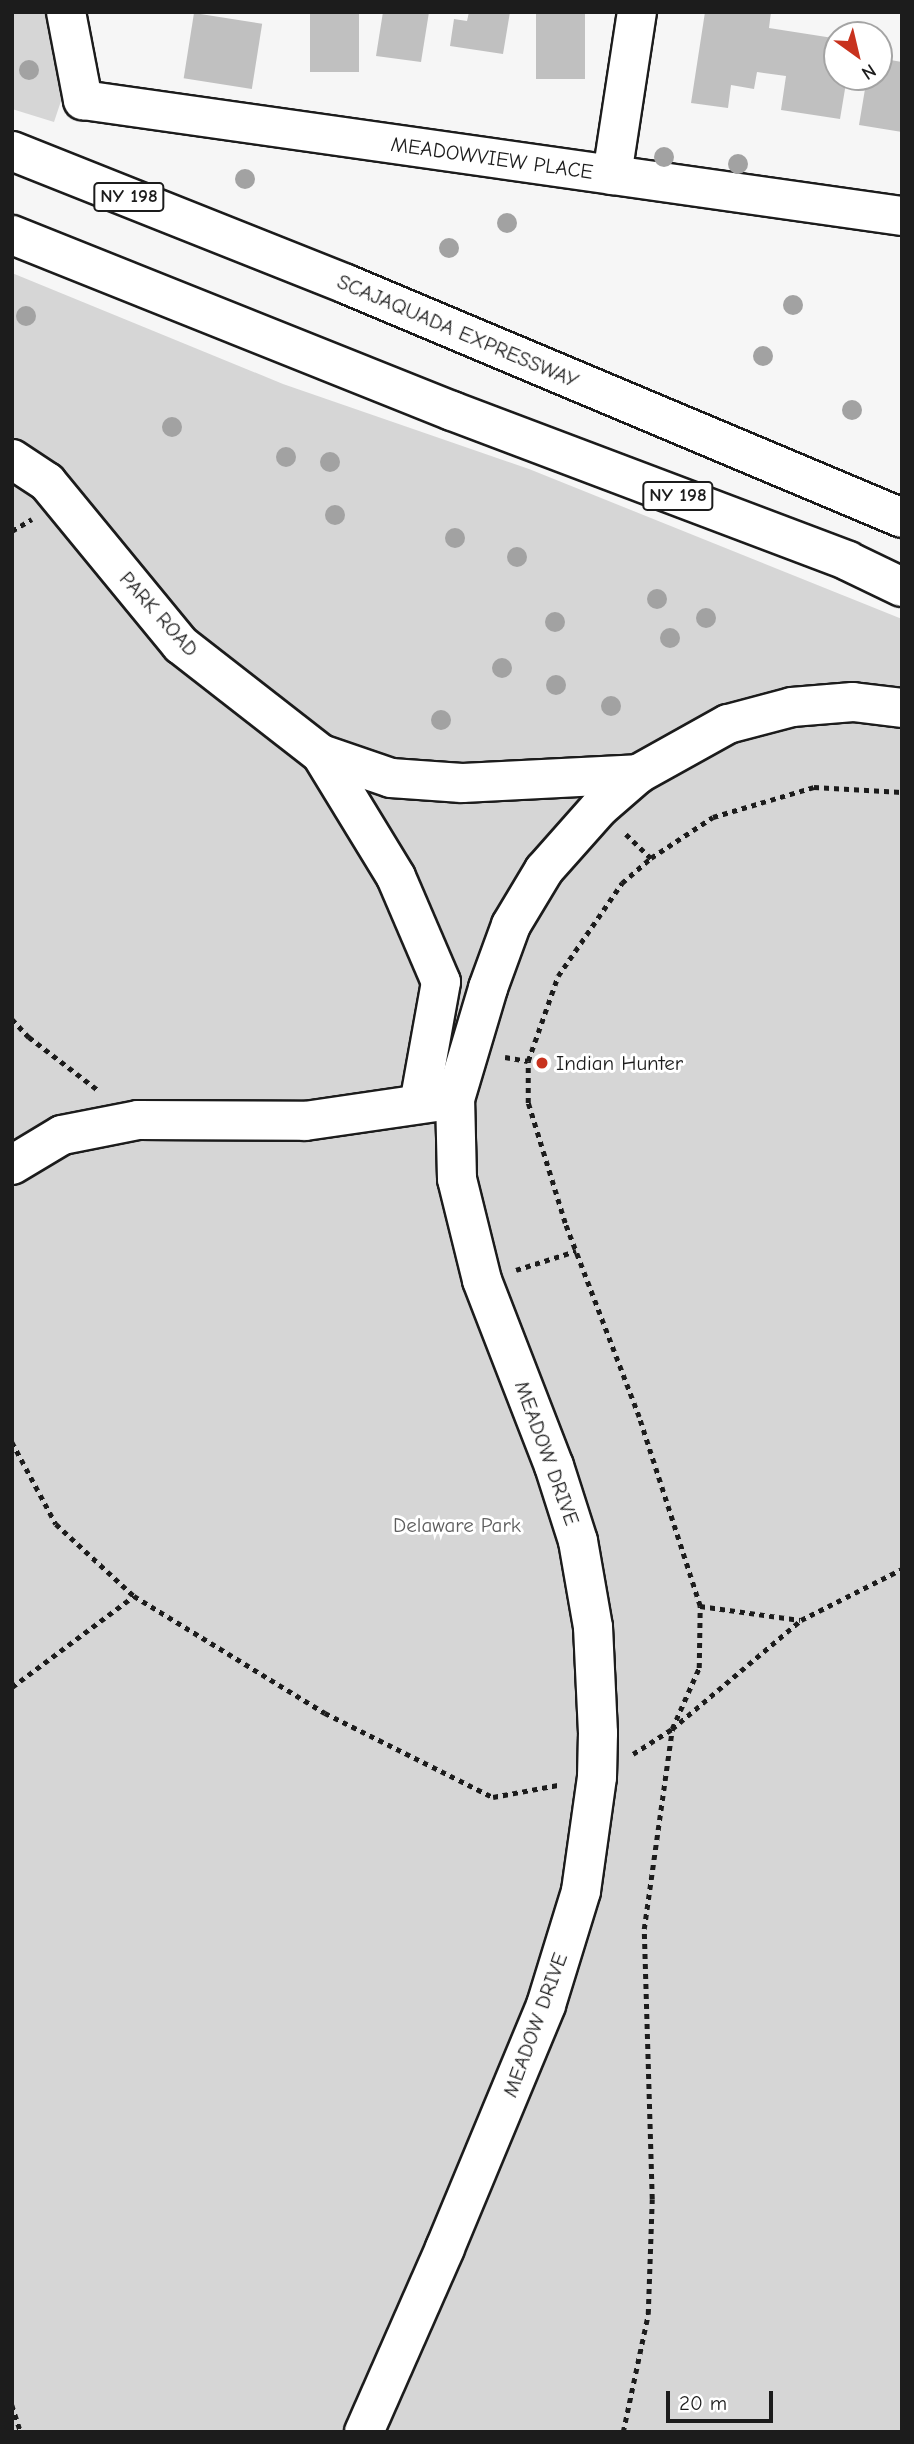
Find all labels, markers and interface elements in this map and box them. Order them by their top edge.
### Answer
north arrow [823,21,893,91]
text: N [857,59,880,84]
street label: MEADOWVIEW PLACE [389,131,595,185]
road number: NY 198 [92,182,166,212]
street label: SCAJAQUADA EXPRESSWAY [334,269,582,393]
road number: NY 198 [641,481,715,512]
street label: PARK ROAD [114,566,204,662]
place label: Indian Hunter [556,1050,683,1076]
marker: Indian Hunter [534,1055,550,1071]
street label: MEADOW DRIVE [509,1377,585,1529]
park label: Delaware Park [393,1512,521,1538]
street label: MEADOW DRIVE [497,1949,573,2101]
scale bar [669,2378,776,2422]
text: 20 m [679,2391,727,2415]

